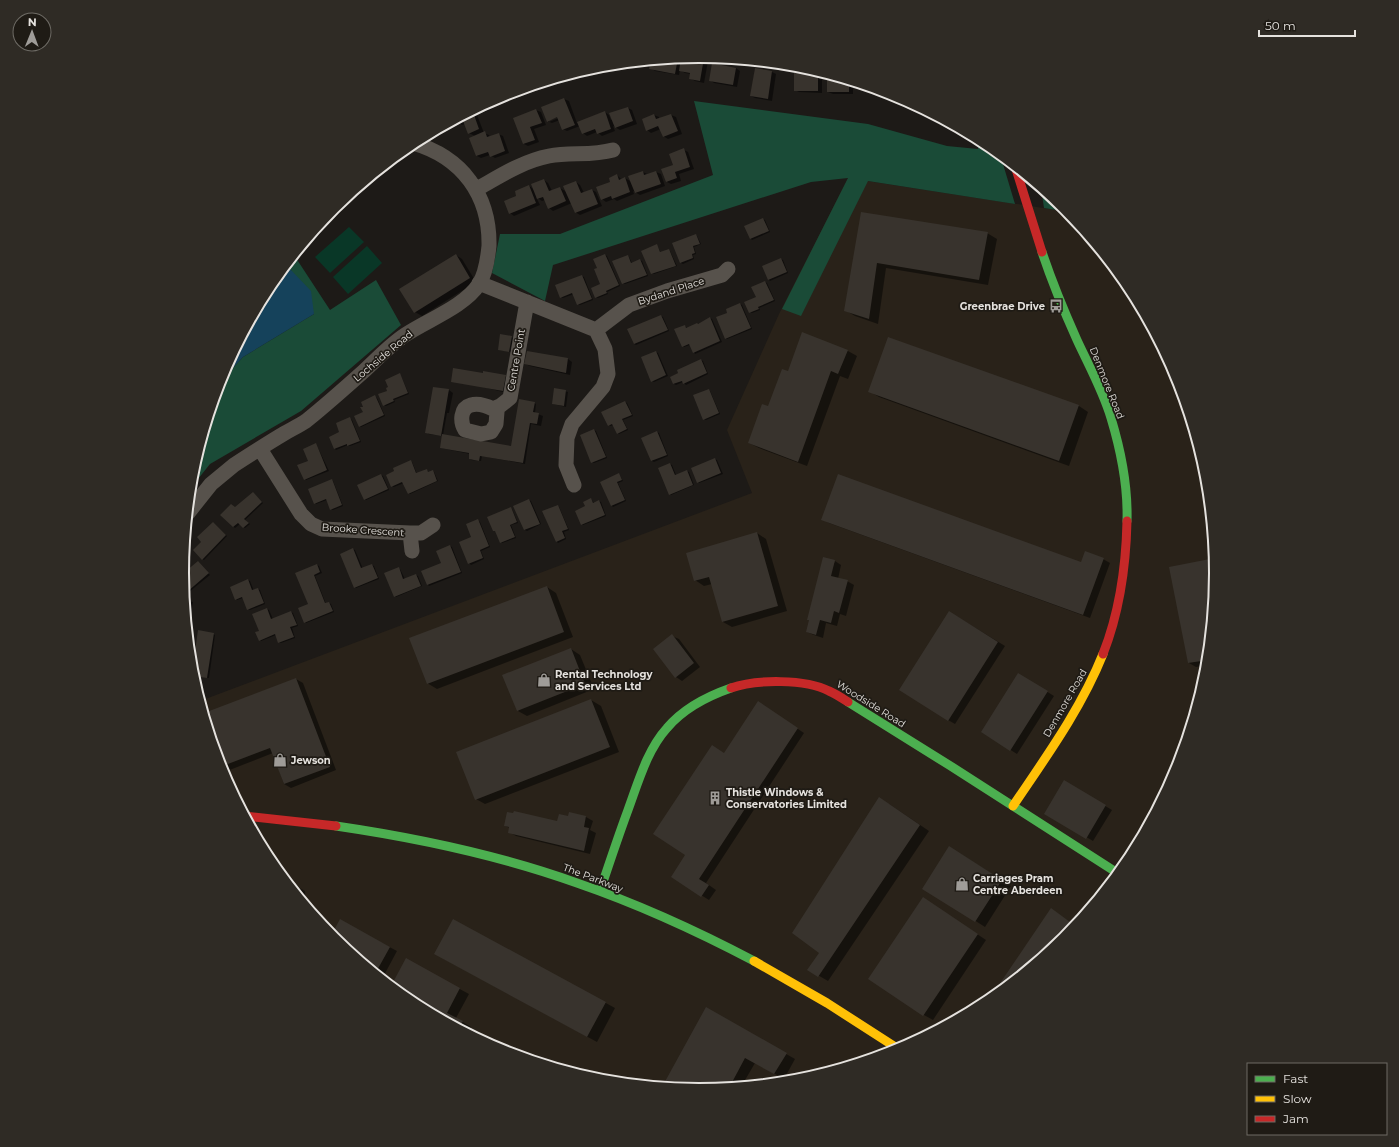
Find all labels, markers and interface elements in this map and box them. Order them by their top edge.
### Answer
north arrow [12,12,52,52]
scale bar [1259,12,1355,38]
text: N [28,15,37,29]
text: 50 m [1265,18,1296,33]
street label: Bydand Place [636,274,706,308]
bus stop icon: Greenbrae Drive [1048,298,1064,314]
place label: Greenbrae Drive [960,300,1045,313]
street label: Lochside Road [351,327,415,385]
street label: Centre Point [504,328,528,392]
street label: Denmore Road [1087,345,1127,421]
street label: Brooke Crescent [321,521,405,539]
street label: Denmore Road [1040,667,1090,739]
place label: Rental Technology and Services Ltd [555,668,654,693]
shop icon: Rental Technology and Services Ltd [536,672,552,688]
street label: Woodside Road [834,678,908,730]
shop icon: Jewson [272,752,288,768]
place label: Jewson [290,754,331,767]
place label: Thistle Windows & Conservatories Limited [726,786,847,811]
building icon: Thistle Windows & Conservatories Limited [707,790,723,806]
street label: The Parkway [561,861,625,896]
place label: Carriages Pram Centre Aberdeen [973,872,1063,897]
shop icon: Carriages Pram Centre Aberdeen [954,876,970,892]
legend [1247,1063,1387,1135]
text: Fast [1283,1071,1308,1086]
text: Slow [1283,1091,1312,1106]
text: Jam [1282,1111,1309,1126]

